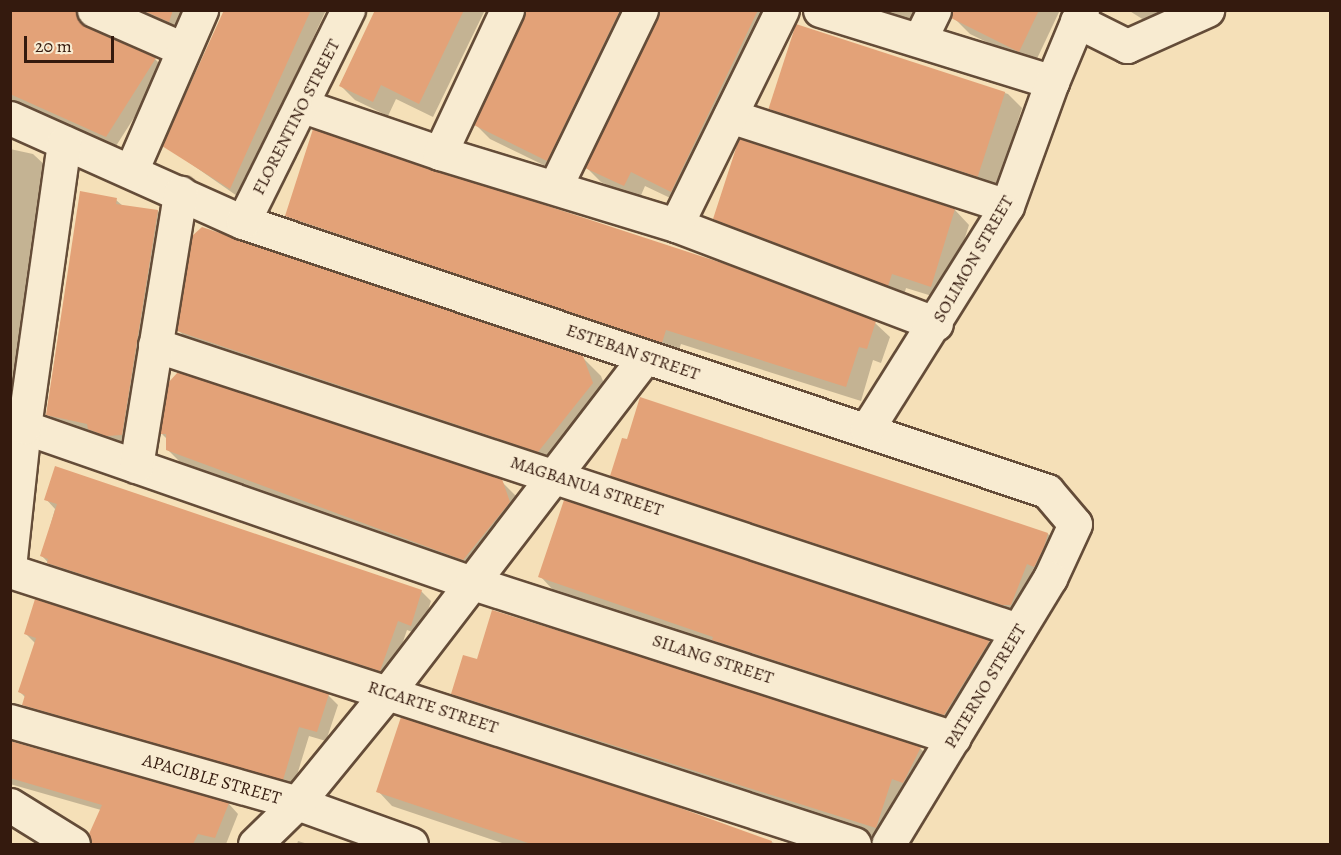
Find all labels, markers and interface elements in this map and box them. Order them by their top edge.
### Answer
scale bar [27,24,117,62]
text: 20 m [35,34,72,58]
street label: FLORENTINO STREET [247,36,345,198]
street label: SOLIMON STREET [928,192,1018,326]
street label: ESTEBAN STREET [563,319,703,385]
street label: MAGBANUA STREET [508,451,666,521]
street label: PATERNO STREET [939,620,1031,752]
street label: SILANG STREET [650,629,776,689]
street label: RICARTE STREET [365,676,501,738]
street label: APACIBLE STREET [140,749,284,809]

